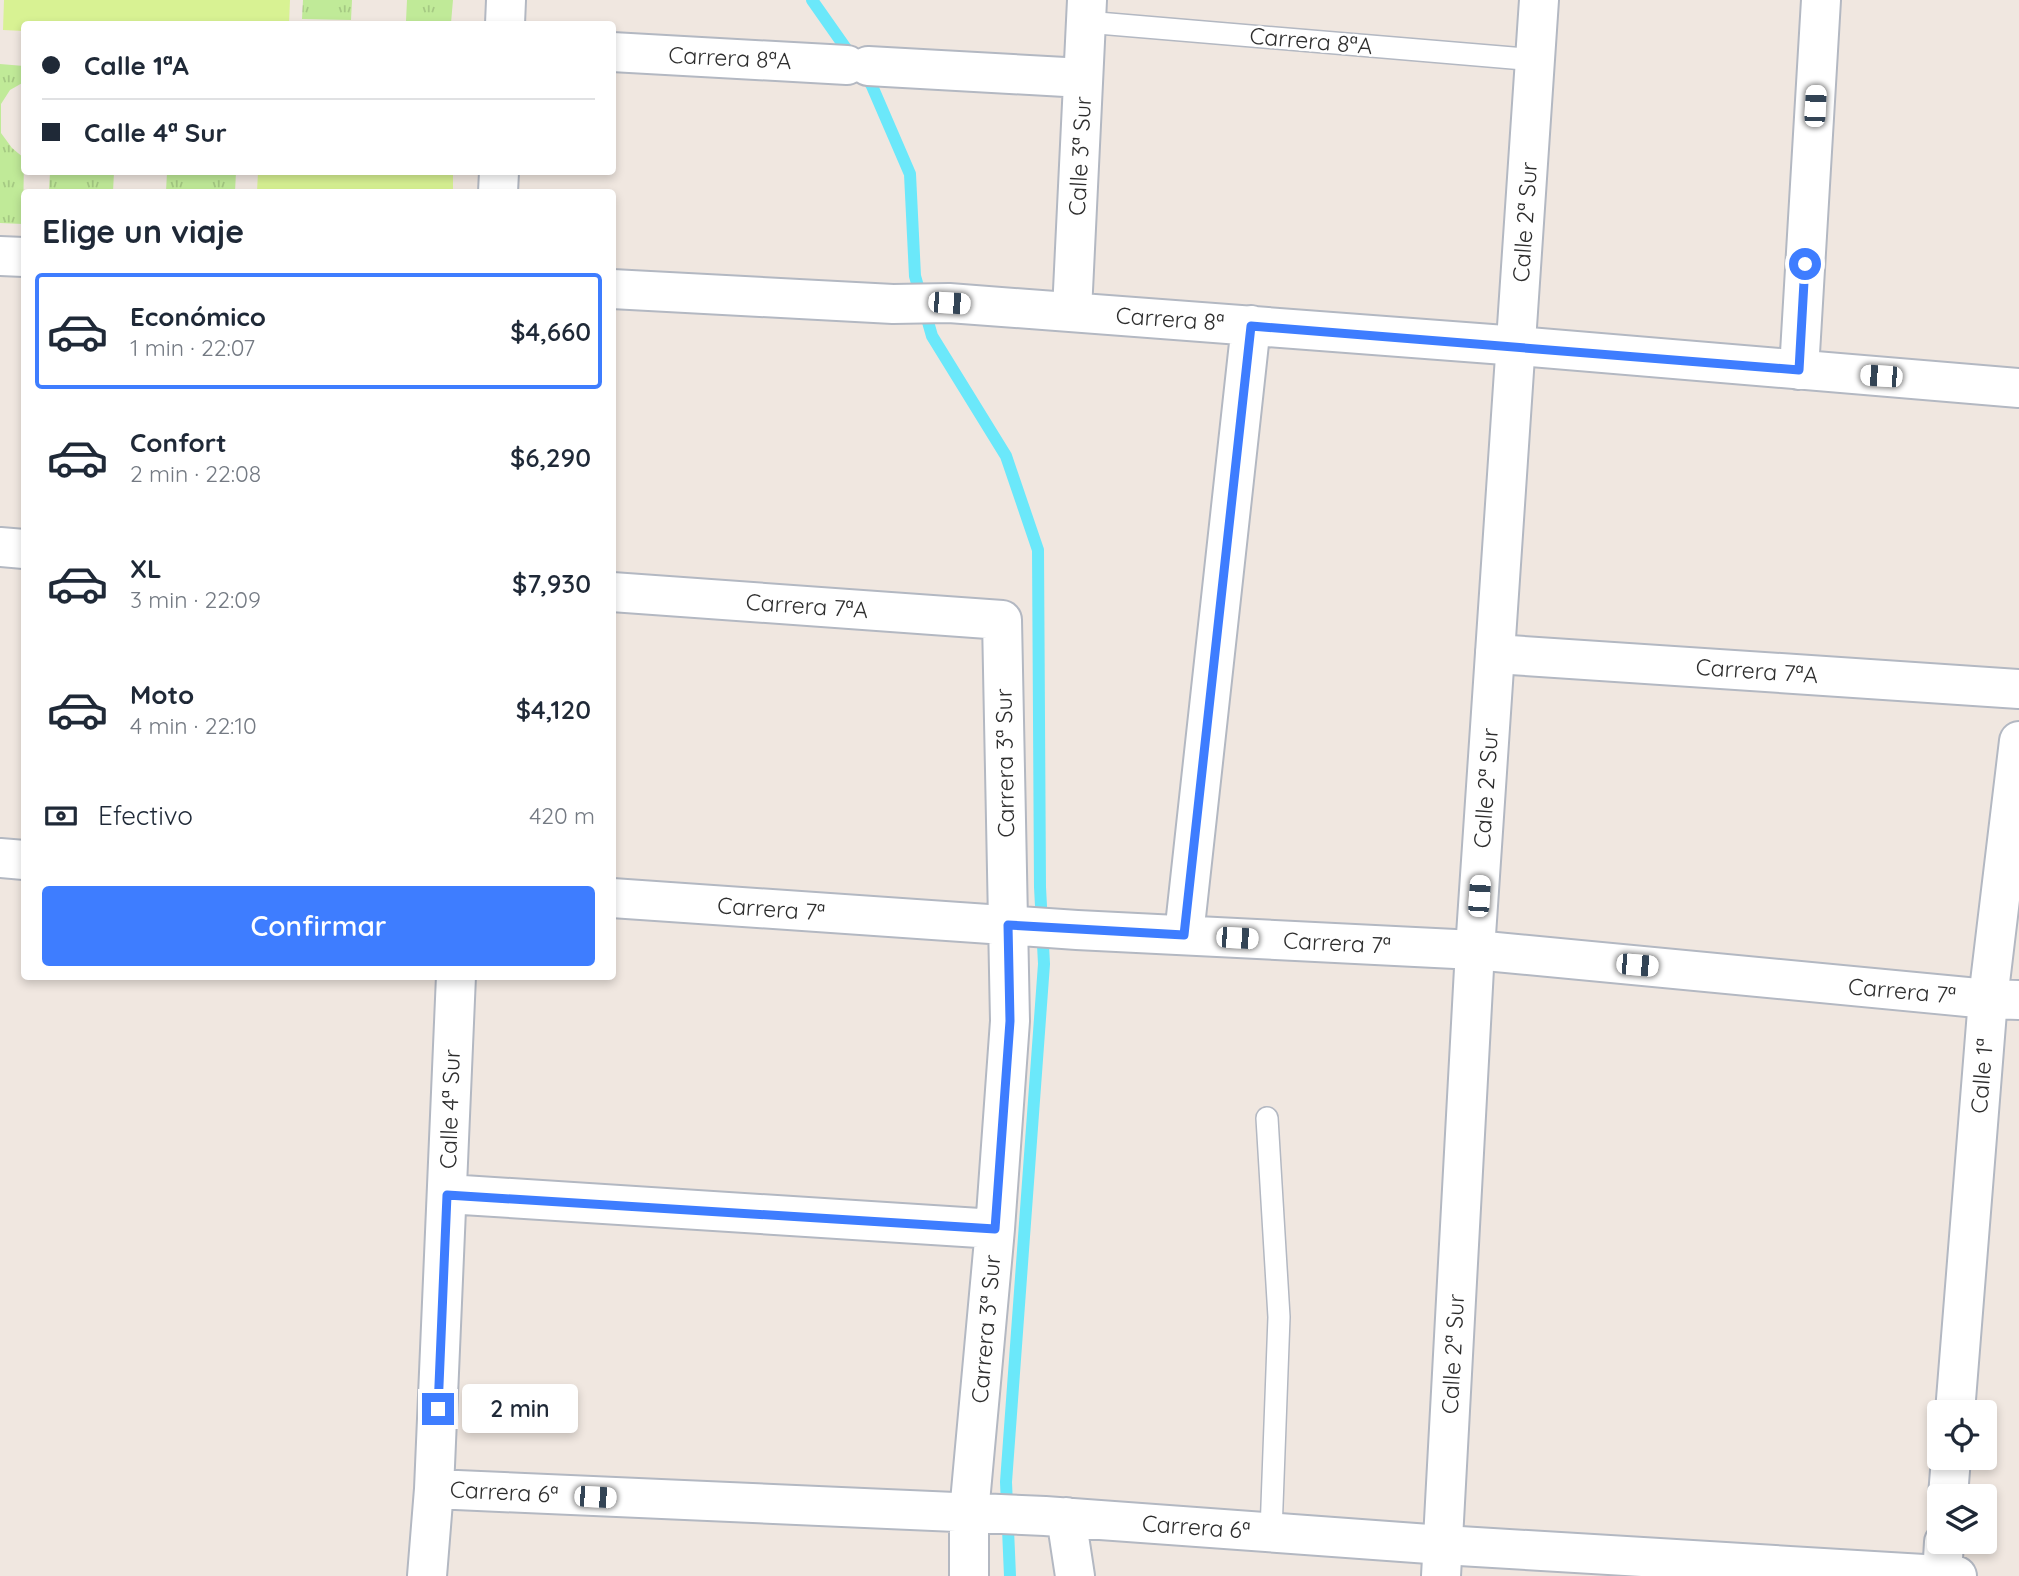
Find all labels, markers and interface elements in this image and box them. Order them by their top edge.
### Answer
street label: Carrera 8ªA [1248,21,1374,60]
street label: Carrera 8ªA [668,40,792,75]
text: Calle 1ªA [84,49,189,82]
car [1804,84,1827,128]
street label: Calle 3ª Sur [1062,95,1097,217]
text: Calle 4ª Sur [84,116,227,149]
street label: Calle 2ª Sur [1506,161,1543,283]
text: Elige un viaje [42,211,244,251]
route start [1789,248,1821,280]
car [928,291,971,315]
icon: car [46,300,109,363]
text: Económico [130,300,266,333]
street label: Carrera 8ª [1115,300,1225,337]
text: $4,660 [510,315,591,348]
text: 1 min · 22:07 [130,333,255,362]
car [1860,364,1903,388]
icon: car [46,426,109,489]
text: Confort [130,426,227,459]
text: $6,290 [510,441,591,474]
text: 2 min · 22:08 [130,459,261,488]
icon: car [46,552,109,615]
text: XL [130,552,162,585]
text: $7,930 [512,567,591,600]
text: 3 min · 22:09 [130,585,261,614]
street label: Carrera 7ªA [745,587,869,624]
street label: Carrera 7ªA [1695,652,1819,689]
icon: car [46,678,109,741]
text: Moto [130,678,194,711]
street label: Carrera 3ª Sur [989,688,1020,838]
text: $4,120 [516,693,591,726]
text: 4 min · 22:10 [130,711,257,740]
street label: Calle 2ª Sur [1467,727,1504,849]
icon: cash [42,797,80,835]
text: Efectivo [98,799,193,832]
text: 420 m [529,801,595,830]
car [1468,874,1491,918]
button: Confirmar [42,886,595,966]
street label: Carrera 7ª [716,890,826,927]
street label: Carrera 7ª [1282,925,1392,960]
car [1216,926,1259,950]
car [1616,953,1659,977]
street label: Carrera 7ª [1847,971,1957,1010]
street label: Calle 1ª [1964,1037,1999,1115]
street label: Calle 4ª Sur [433,1048,466,1169]
street label: Carrera 3ª Sur [965,1253,1006,1405]
street label: Calle 2ª Sur [1435,1293,1470,1415]
callout: 2 min [462,1384,578,1434]
route end [422,1393,454,1425]
text: 2 min [490,1394,550,1423]
map controls [1927,1400,1997,1554]
button: locate [1927,1400,1997,1470]
street label: Carrera 6ª [449,1474,559,1509]
button: layers [1927,1484,1997,1554]
car [574,1485,617,1509]
street label: Carrera 6ª [1141,1508,1251,1545]

